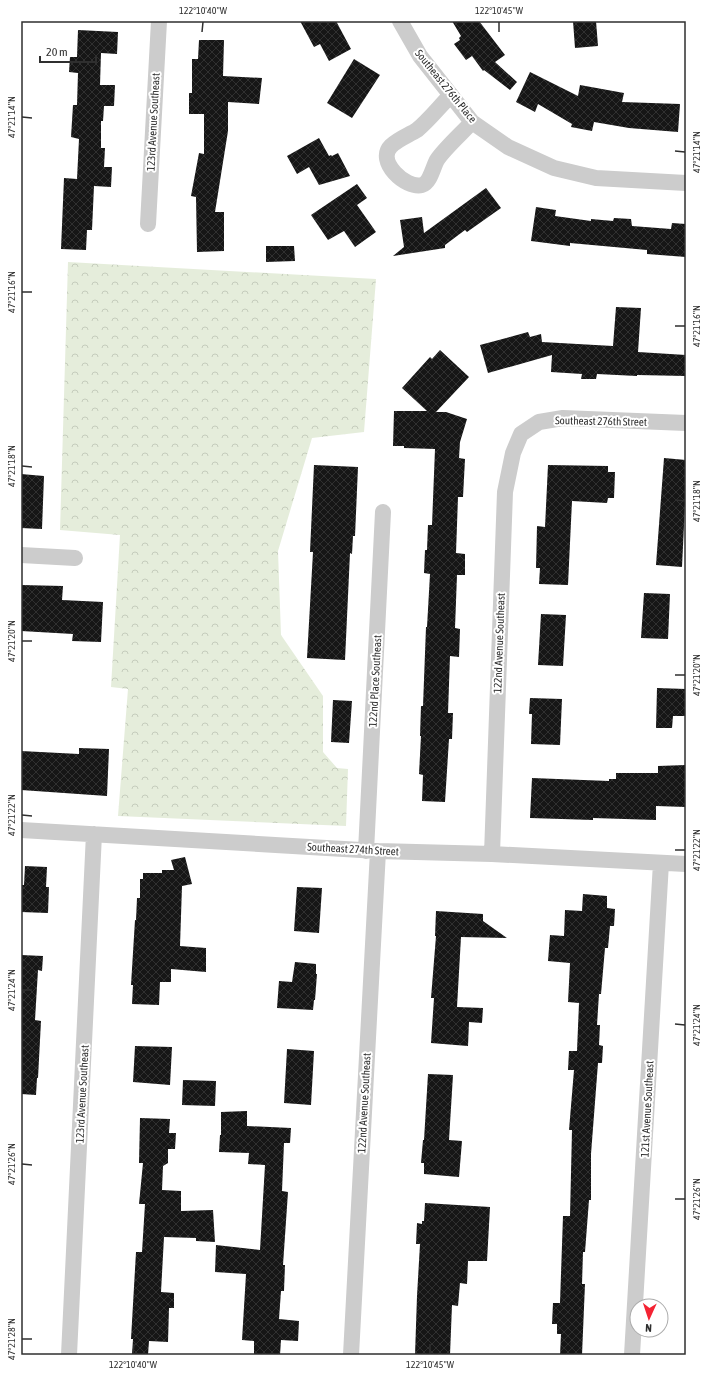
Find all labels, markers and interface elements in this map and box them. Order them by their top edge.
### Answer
text: 122°10'40"W [179,5,228,16]
text: 122°10'45"W [475,5,524,16]
scale bar [40,38,96,64]
text: 20 m [46,45,68,59]
street label: Southeast 276th Place [413,47,479,125]
street label: 123rd Avenue Southeast [144,73,162,171]
text: 47°21'14"N [6,96,17,138]
text: 47°21'14"N [691,131,702,173]
text: 47°21'16"N [6,271,17,313]
text: 47°21'16"N [691,305,702,347]
street label: Southeast 276th Street [555,414,647,428]
text: 47°21'18"N [6,445,17,487]
text: 47°21'18"N [691,480,702,522]
street label: 122nd Avenue Southeast [491,593,507,693]
text: 47°21'20"N [6,620,17,662]
street label: 122nd Place Southeast [367,635,383,727]
text: 47°21'20"N [691,654,702,696]
text: 47°21'22"N [6,794,17,836]
text: 47°21'22"N [691,829,702,871]
street label: Southeast 274th Street [307,841,399,857]
text: 47°21'24"N [6,969,17,1011]
text: 47°21'24"N [691,1004,702,1046]
street label: 123rd Avenue Southeast [73,1045,91,1143]
street label: 122nd Avenue Southeast [355,1053,373,1153]
street label: 121st Avenue Southeast [638,1060,656,1158]
text: 47°21'26"N [6,1143,17,1185]
text: 47°21'26"N [691,1178,702,1220]
north arrow [629,1298,669,1338]
text: 47°21'28"N [6,1318,17,1360]
text: N [645,1322,652,1334]
text: 122°10'40"W [109,1359,158,1370]
text: 122°10'45"W [406,1359,455,1370]

